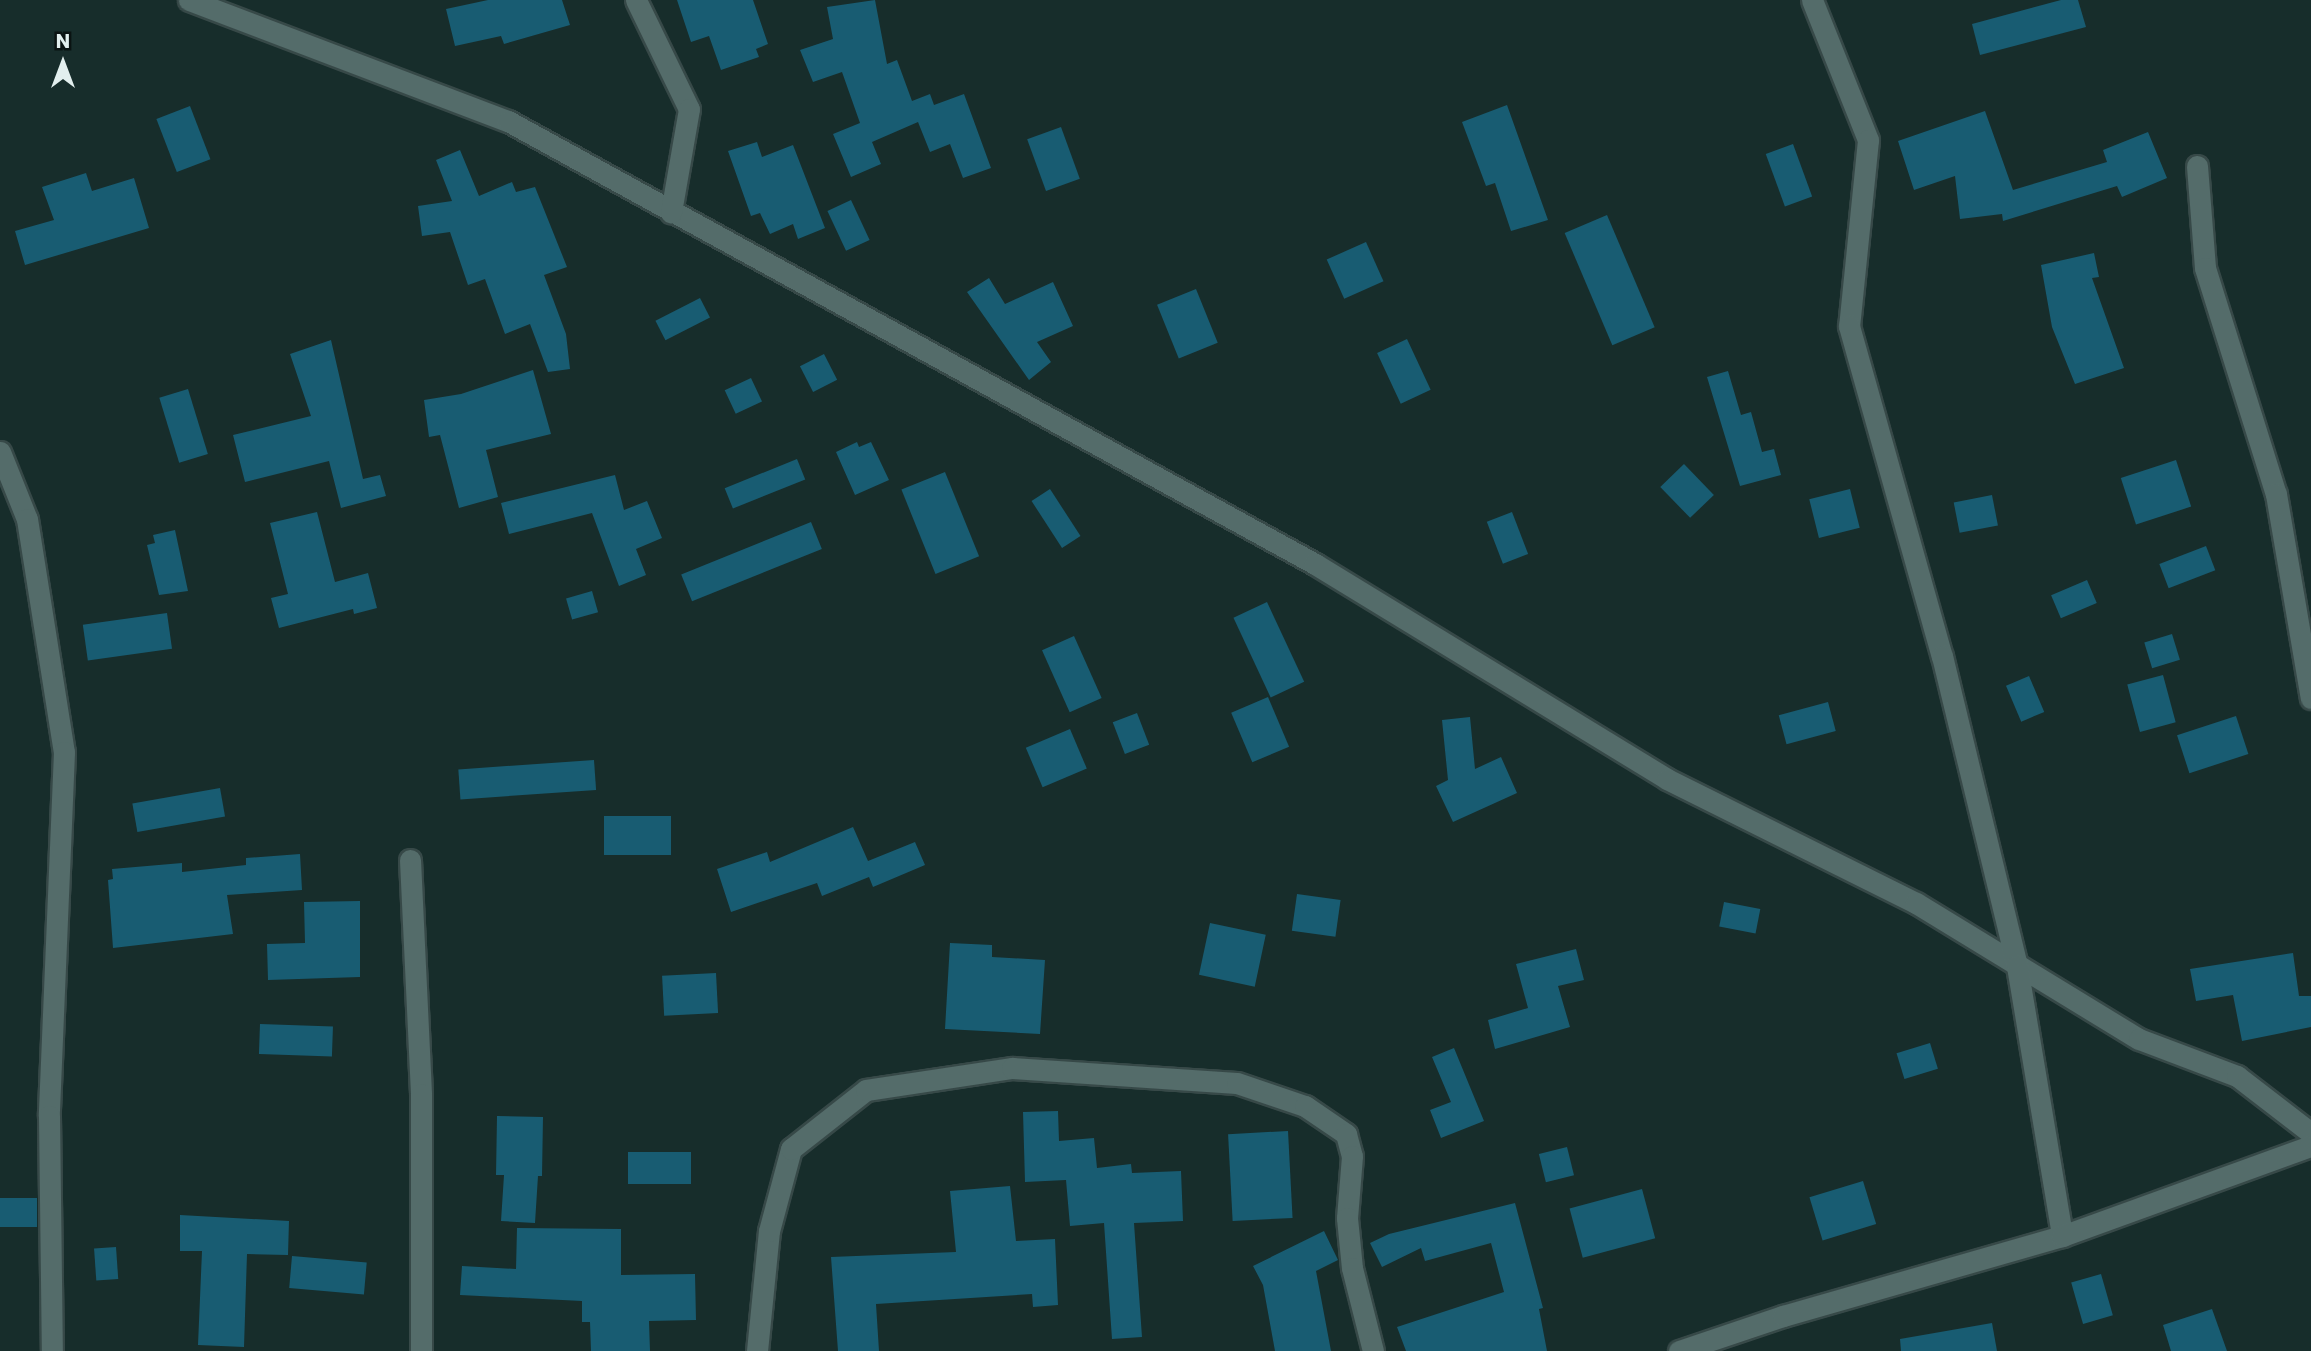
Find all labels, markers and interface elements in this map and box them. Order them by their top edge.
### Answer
north arrow [28,28,98,98]
text: N [56,28,70,55]

